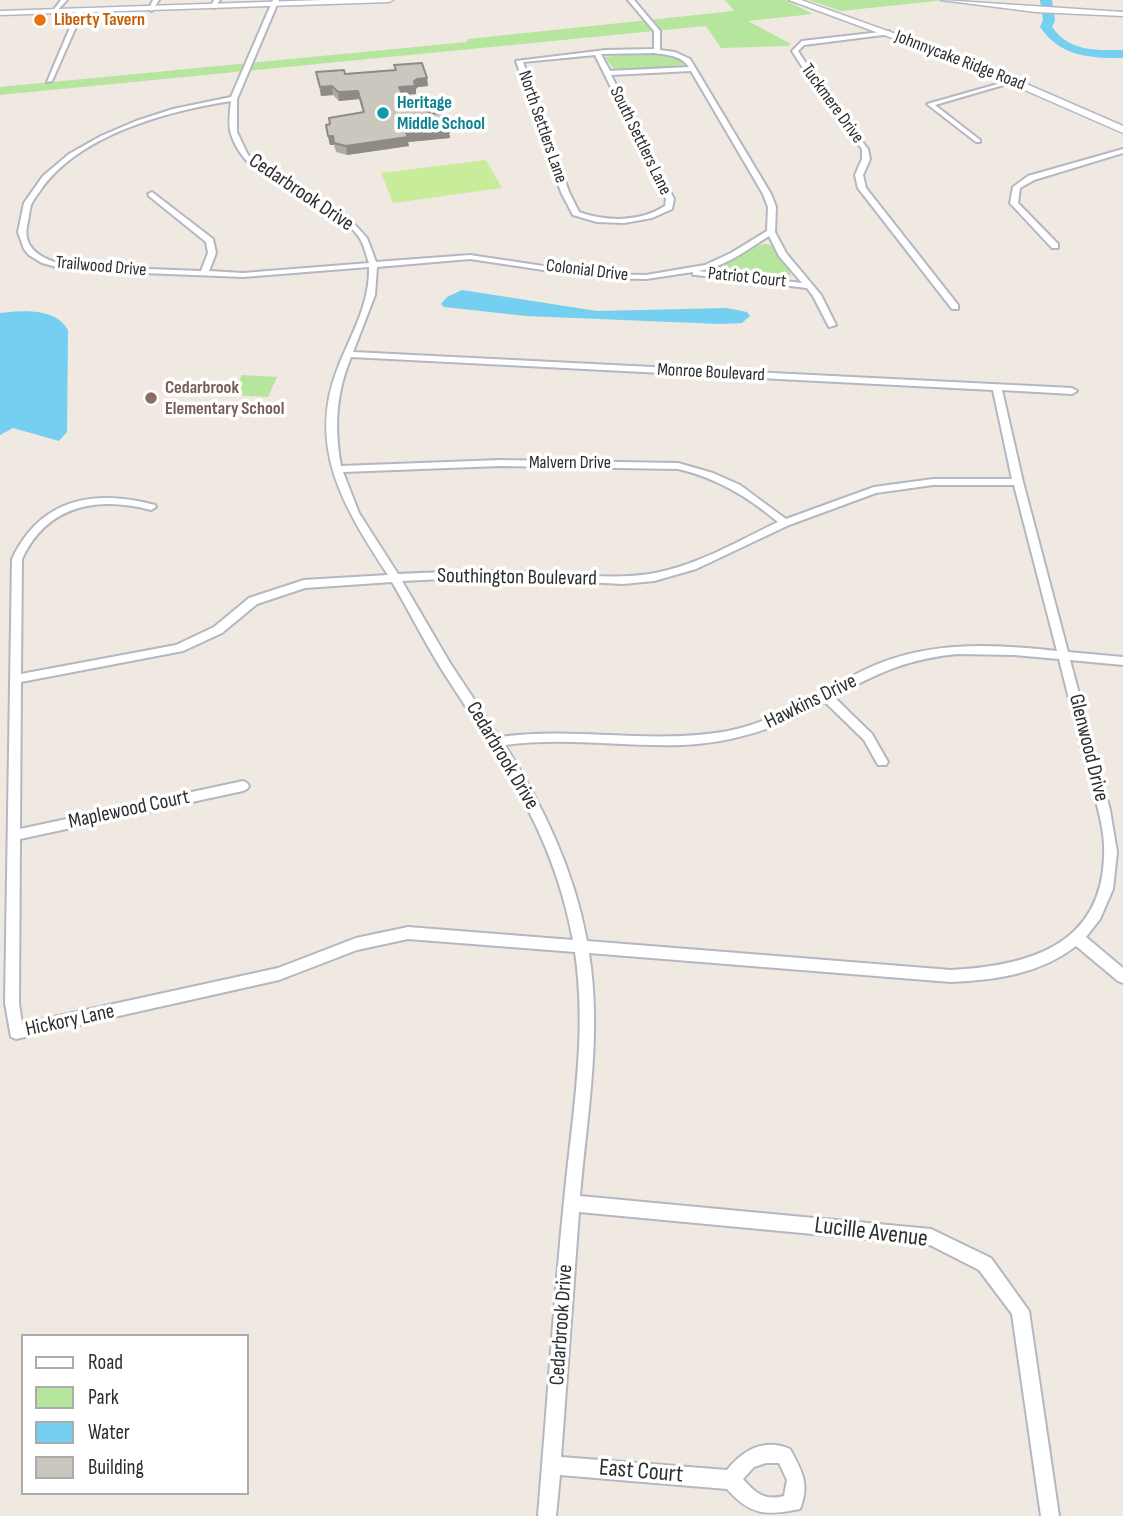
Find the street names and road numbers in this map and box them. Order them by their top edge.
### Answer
street label: Johnnycake Ridge Road [892,26,1028,96]
street label: Tuckmere Drive [796,60,868,148]
street label: North Settlers Lane [513,68,571,186]
street label: South Settlers Lane [604,83,676,199]
street label: Cedarbrook Drive [244,149,358,237]
street label: Trailwood Drive [55,252,147,282]
street label: Colonial Drive [545,255,629,287]
street label: Patriot Court [707,263,787,293]
street label: Monroe Boulevard [657,359,765,387]
street label: Malvern Drive [529,452,611,474]
street label: Southington Boulevard [437,564,597,592]
street label: Hawkins Drive [761,669,861,735]
street label: Glenwood Drive [1062,692,1114,804]
street label: Cedarbrook Drive [460,698,544,814]
street label: Maplewood Court [66,785,192,835]
street label: Hickory Lane [23,999,117,1043]
street label: Lucille Avenue [813,1212,929,1254]
street label: Cedarbrook Drive [545,1264,579,1386]
street label: East Court [598,1454,684,1490]

